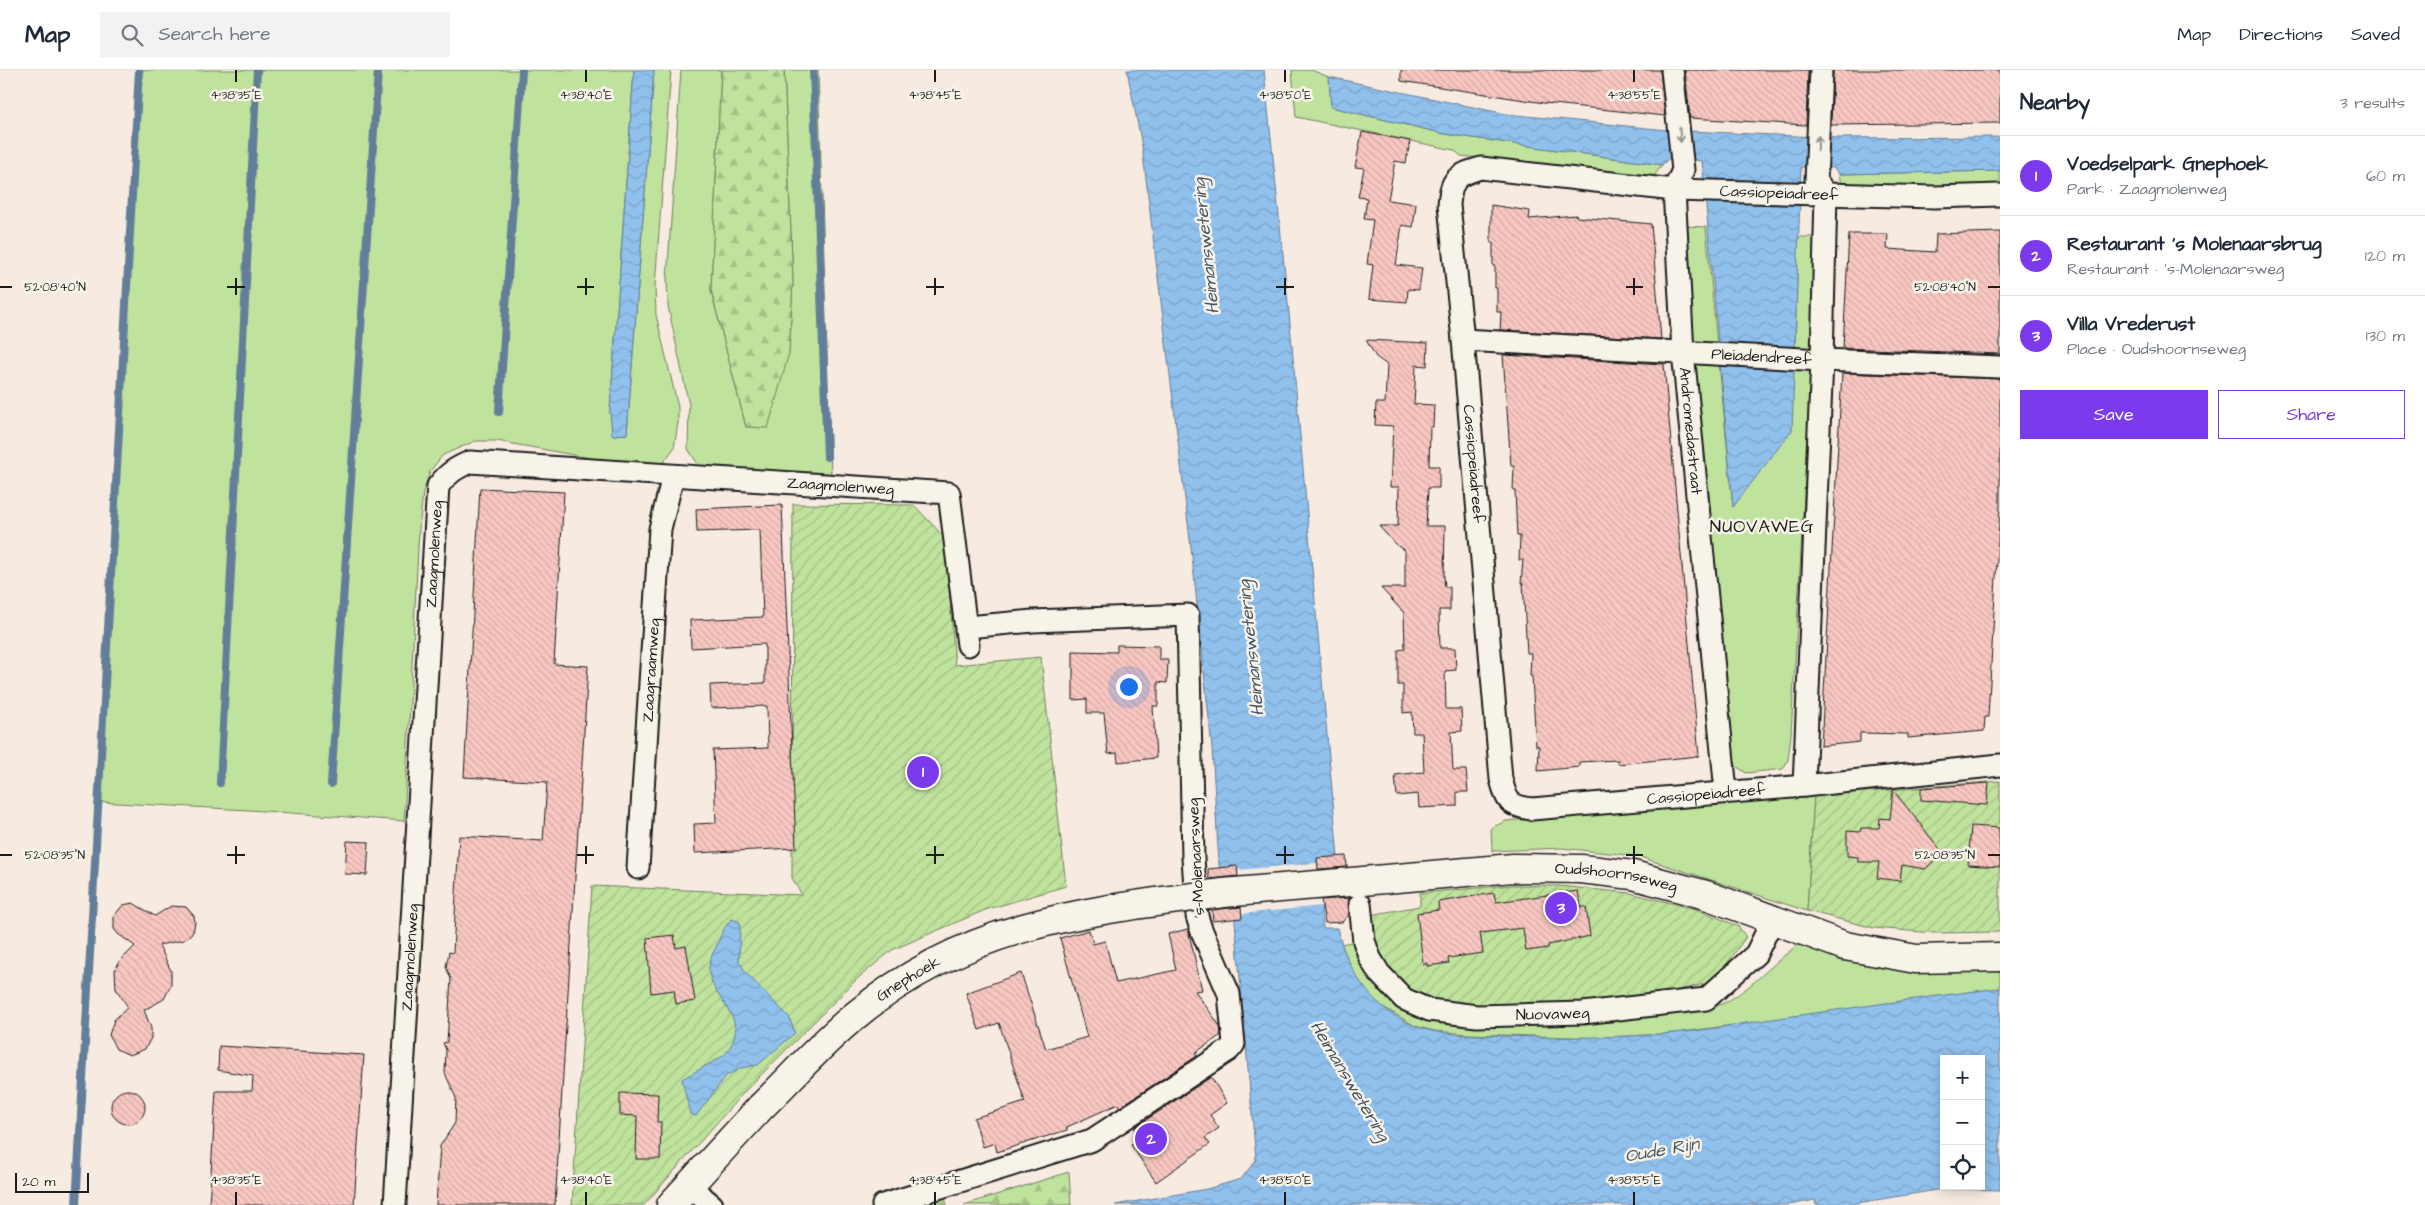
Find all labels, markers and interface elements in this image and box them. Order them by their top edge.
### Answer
search box [100,12,450,57]
text: Map [25,18,70,52]
icon: search [118,21,146,49]
text: Search here [158,21,271,48]
text: Map [2177,22,2211,47]
text: Directions [2239,22,2323,47]
text: Saved [2351,22,2400,47]
text: 4°38'35"E [210,87,262,104]
text: 4°38'40"E [560,87,612,104]
text: 4°38'45"E [908,87,962,104]
text: 4°38'50"E [1259,87,1311,104]
text: 4°38'55"E [1607,87,1661,104]
text: Nearby [2020,88,2090,117]
text: 3 results [2340,92,2405,114]
one-way arrow [1675,127,1684,143]
one-way arrow [1813,135,1823,152]
text: Voedselpark Gnephoek [2067,151,2268,178]
text: 1 [2035,165,2037,187]
text: 60 m [2366,165,2405,187]
water label: Heimanswetering [1186,175,1227,315]
text: Park · Zaagmolenweg [2067,178,2227,200]
street label: Cassiopeiadreef [1719,180,1839,206]
text: Restaurant 's Molenaarsbrug [2067,231,2322,258]
text: 2 [2031,245,2041,267]
text: 120 m [2365,245,2405,267]
text: Restaurant · 's-Molenaarsweg [2067,258,2284,280]
text: 52°08'40"N [24,279,86,296]
text: 52°08'40"N [1914,279,1976,296]
text: Villa Vrederust [2067,311,2195,338]
text: 3 [2032,325,2040,347]
text: 130 m [2366,325,2405,347]
text: Place · Oudshoornseweg [2067,338,2246,360]
street label: Pleiadendreef [1711,343,1813,370]
street label: Andromedastraat [1674,366,1708,496]
button: Save [2020,390,2208,439]
button: Share [2218,390,2405,439]
street label: Cassiopeiadreef [1458,404,1490,525]
street label: Zaagmolenweg [786,472,895,501]
street label: Zaagmolenweg [420,500,449,608]
district label: NUOVAWEG [1710,514,1814,539]
water label: Heimanswetering [1231,577,1272,717]
street label: Zaagraamweg [636,618,666,723]
your location [1116,674,1142,700]
pin: 1 [907,753,939,791]
street label: Cassiopeiadreef [1646,778,1767,810]
street label: 's-Molenaarsweg [1182,797,1211,918]
text: 52°08'35"N [25,847,86,864]
text: 52°08'35"N [1915,847,1976,864]
street label: Oudshoornseweg [1555,858,1680,899]
pin: 3 [1545,889,1577,927]
street label: Zaagmolenweg [396,903,425,1012]
street label: Gnephoek [871,951,944,1007]
street label: Nuovaweg [1515,1001,1591,1026]
water label: Heimanswetering [1303,1016,1397,1148]
map controls [1940,1055,1985,1190]
button: + [1940,1055,1985,1100]
button: − [1940,1100,1985,1145]
pin: 2 [1135,1120,1167,1158]
water label: Oude Rijn [1623,1131,1703,1169]
button: locate [1940,1145,1985,1190]
scale bar [15,1170,89,1193]
text: 20 m [22,1172,55,1192]
text: 4°38'35"E [210,1172,262,1189]
text: 4°38'40"E [560,1172,612,1189]
text: 4°38'45"E [908,1172,962,1189]
text: 4°38'50"E [1259,1172,1311,1189]
text: 4°38'55"E [1607,1172,1661,1189]

